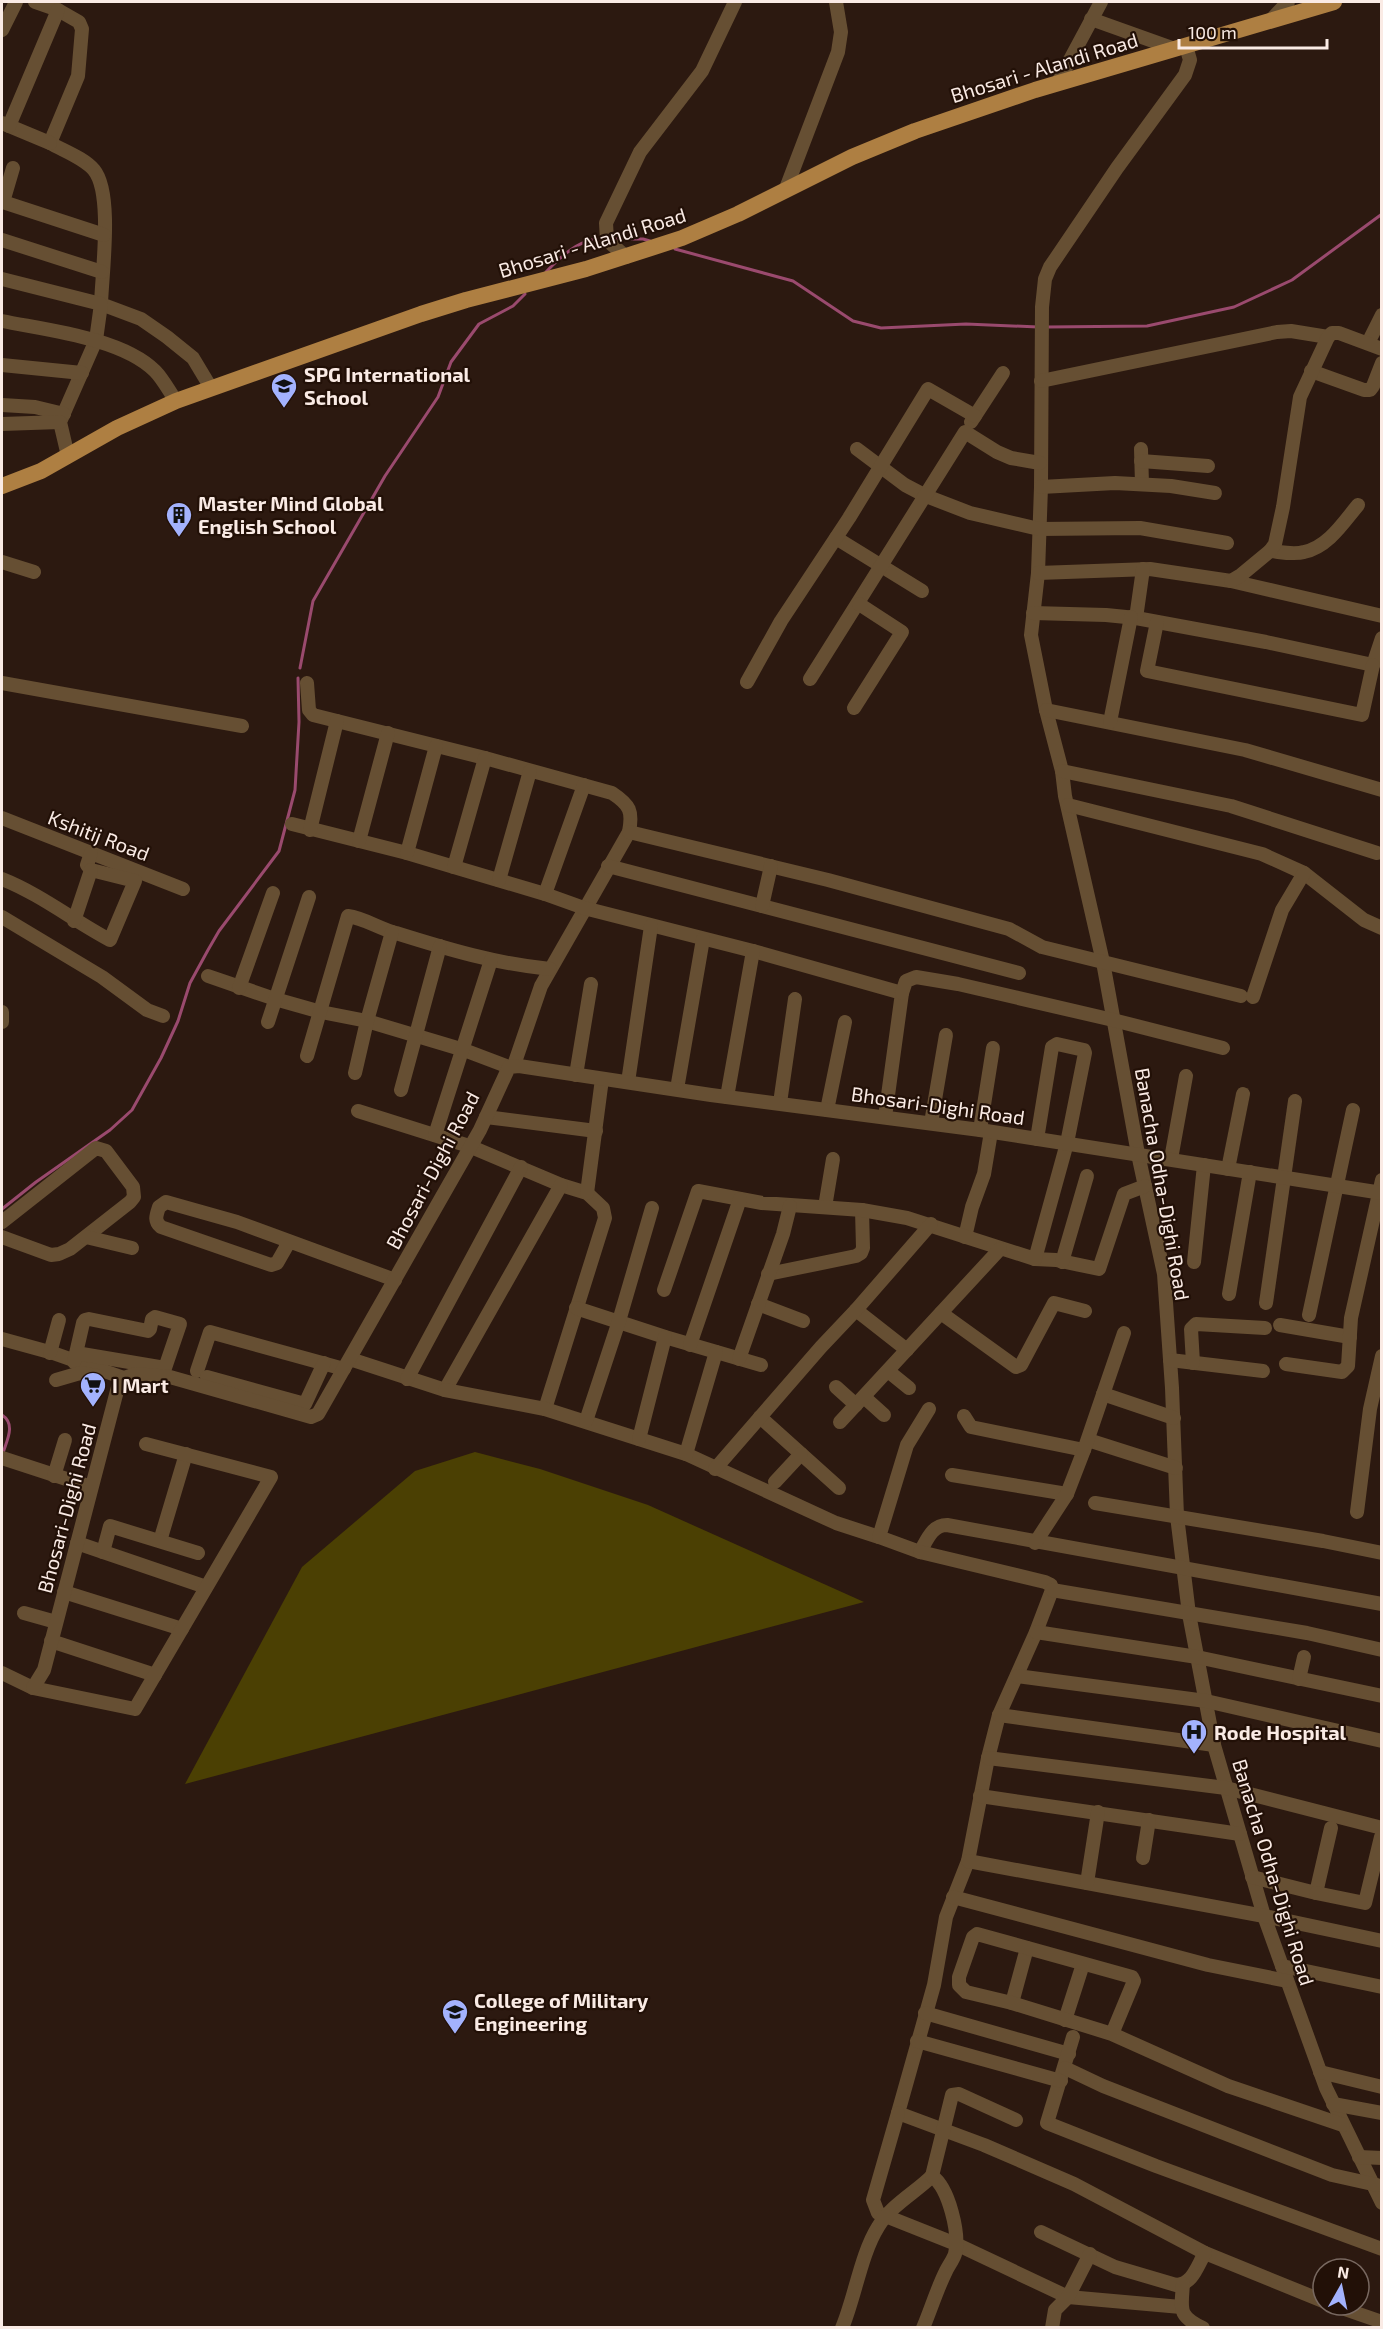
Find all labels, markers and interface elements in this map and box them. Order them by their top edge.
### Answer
scale bar [1179,12,1328,50]
text: 100 m [1188,21,1237,43]
street label: Bhosari - Alandi Road [947,27,1141,107]
street label: Bhosari - Alandi Road [495,202,689,282]
place label: SPG International School [304,362,471,409]
school or university icon: SPG International School [269,371,299,409]
place label: Master Mind Global English School [198,491,384,538]
building icon: Master Mind Global English School [164,500,194,538]
street label: Kshitij Road [45,805,153,865]
street label: Banacha Odha-Dighi Road [1131,1066,1195,1302]
street label: Bhosari-Dighi Road [850,1081,1026,1129]
street label: Bhosari-Dighi Road [380,1087,484,1253]
supermarket icon: I Mart [78,1370,108,1408]
place label: I Mart [112,1373,169,1397]
street label: Bhosari-Dighi Road [32,1420,100,1596]
hospital icon: Rode Hospital [1179,1717,1209,1755]
place label: Rode Hospital [1214,1720,1347,1744]
street label: Banacha Odha-Dighi Road [1228,1756,1320,1988]
place label: College of Military Engineering [474,1988,649,2035]
school or university icon: College of Military Engineering [440,1997,470,2035]
north arrow [1311,2257,1371,2317]
text: N [1336,2261,1351,2282]

